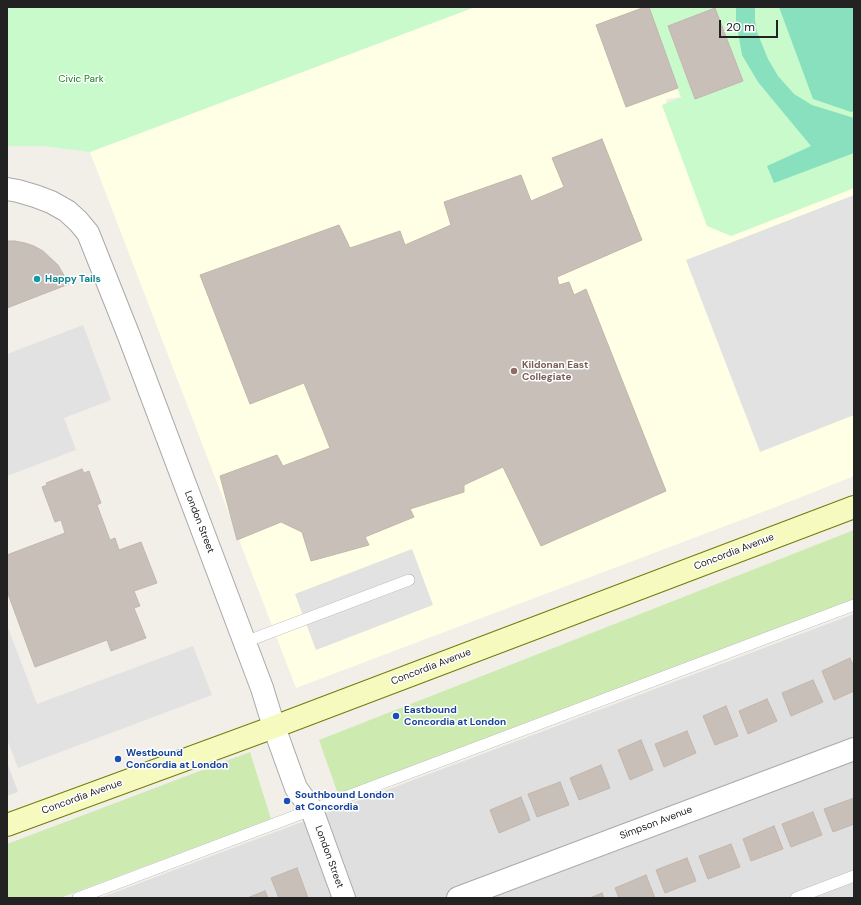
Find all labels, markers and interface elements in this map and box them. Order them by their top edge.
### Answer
scale bar [721,12,780,38]
text: 20 m [726,19,755,35]
park label: Civic Park [58,73,104,85]
place label: Happy Tails [45,273,101,285]
marker: Happy Tails [32,274,42,284]
place label: Kildonan East Collegiate [522,359,588,382]
marker: Kildonan East Collegiate [509,366,519,376]
street label: London Street [182,489,216,555]
street label: Concordia Avenue [692,531,776,573]
street label: Concordia Avenue [389,646,473,688]
place label: Eastbound Concordia at London [404,704,506,728]
marker: Eastbound Concordia at London [391,711,401,721]
place label: Westbound Concordia at London [126,747,228,770]
marker: Westbound Concordia at London [113,754,123,764]
street label: Concordia Avenue [40,777,124,817]
place label: Southbound London at Concordia [295,789,394,812]
marker: Southbound London at Concordia [282,796,292,806]
street label: Simpson Avenue [618,804,694,842]
street label: London Street [312,824,346,890]

